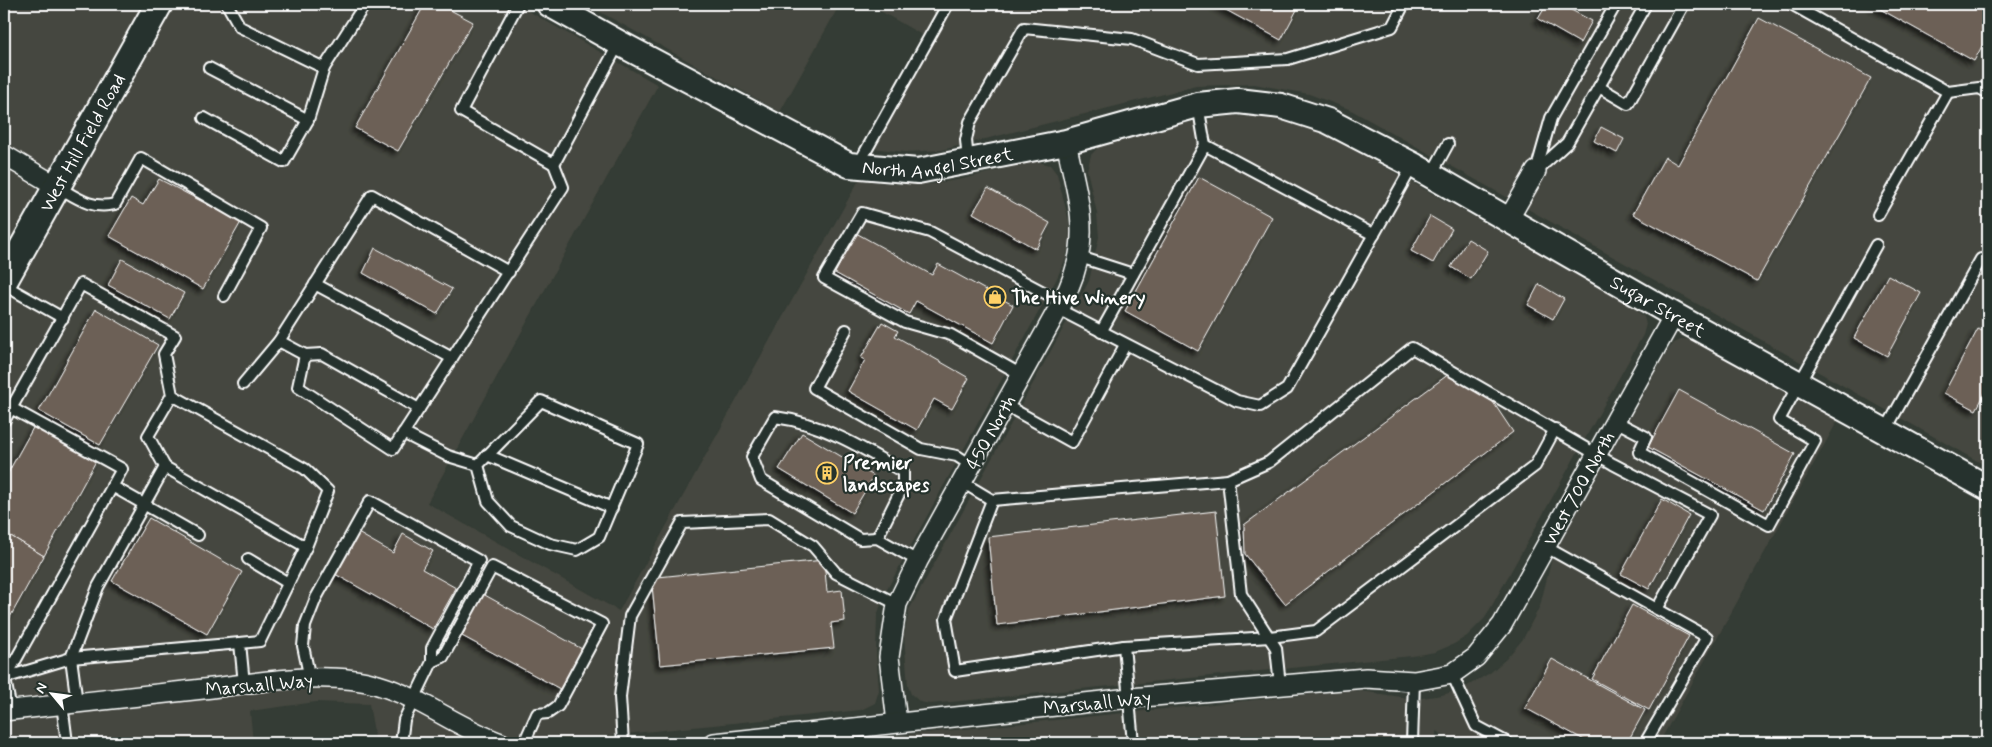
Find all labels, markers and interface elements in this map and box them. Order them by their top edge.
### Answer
street label: West Hill Field Road [34,69,132,217]
street label: North Angel Street [861,142,1015,185]
street label: Sugar Street [1605,270,1710,344]
shop icon: The Hive Winery [983,285,1007,309]
place label: The Hive Winery [1011,286,1146,311]
street label: 450 North [961,391,1022,475]
street label: West 700 North [1538,427,1621,550]
place label: Premier landscapes [843,451,930,498]
building icon: Premier landscapes [815,461,839,485]
street label: Marshall Way [204,668,314,704]
north arrow [28,670,78,720]
text: N [31,680,52,697]
street label: Marshall Way [1042,685,1152,723]

